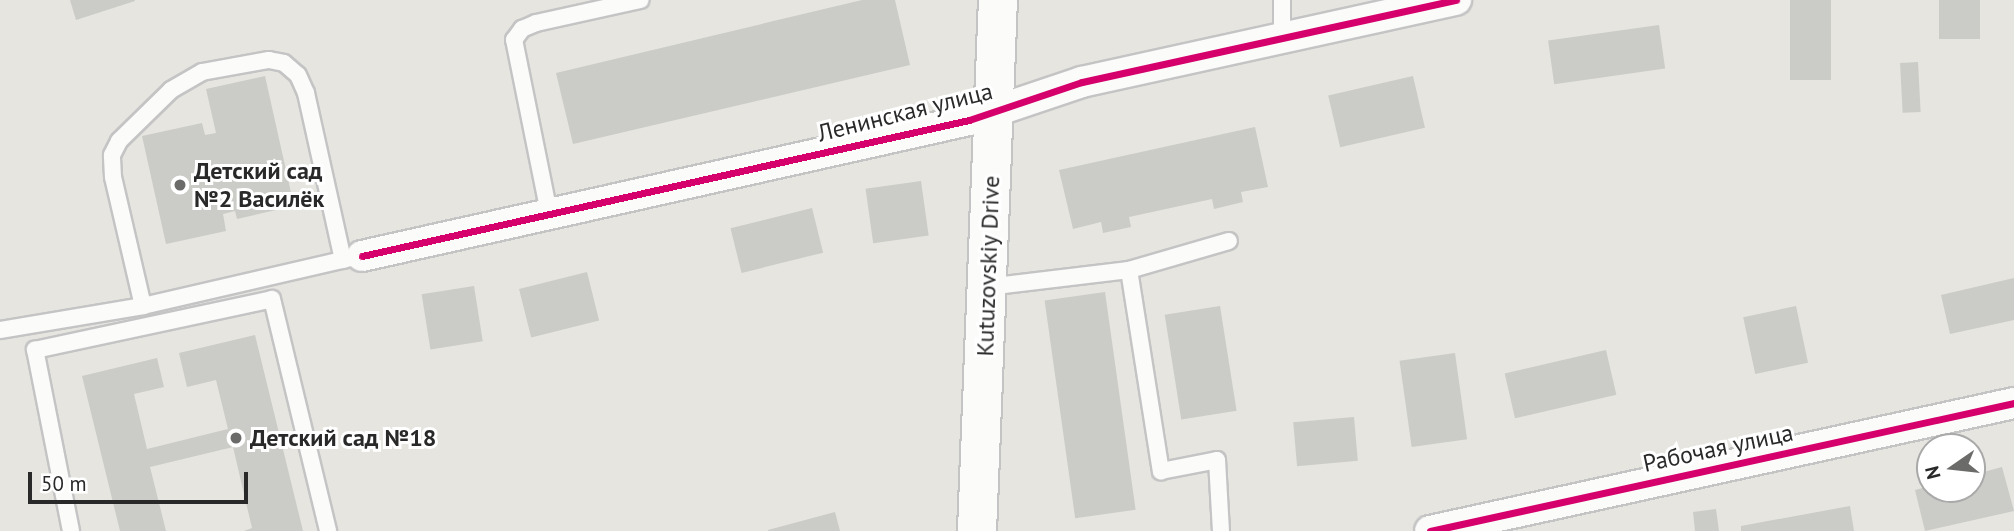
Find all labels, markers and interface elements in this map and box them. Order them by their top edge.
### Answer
street label: Ленинская улица [815,76,995,148]
place label: Детский сад №2 Василёк [194,157,324,213]
street label: Kutuzovskiy Drive [970,175,1006,357]
marker: Детский сад №2 Василёк [172,177,188,193]
street label: Рабочая улица [1640,418,1796,478]
place label: Детский сад №18 [250,424,436,452]
marker: Детский сад №18 [228,430,244,446]
north arrow [1916,433,1986,503]
scale bar [32,458,252,502]
text: N [1919,464,1946,482]
text: 50 m [41,470,87,497]

